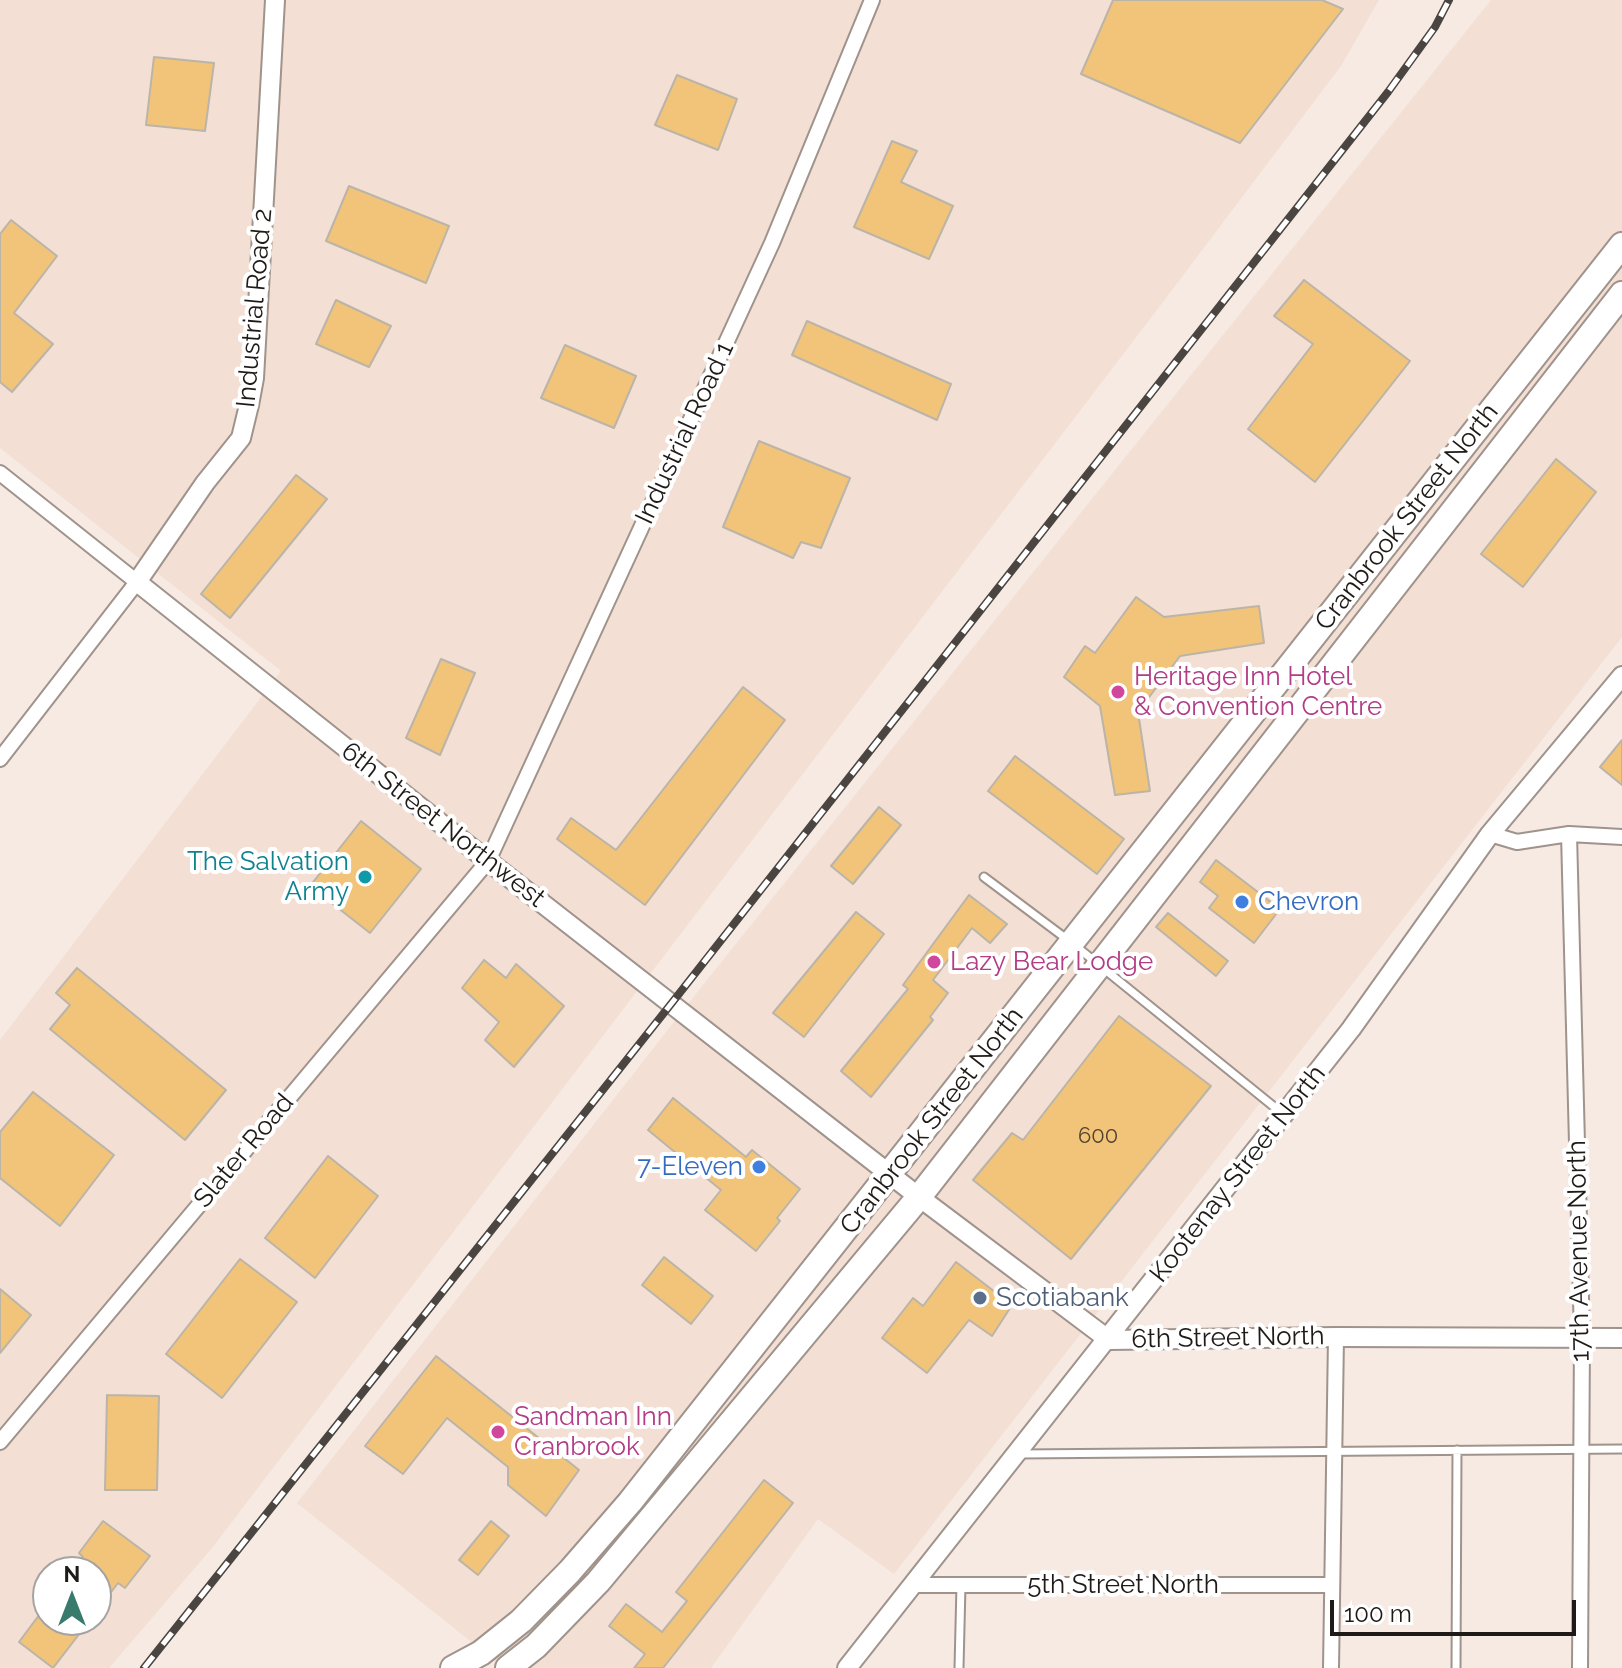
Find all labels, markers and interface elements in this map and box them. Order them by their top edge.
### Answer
street label: Industrial Road 2 [231,207,279,409]
street label: Industrial Road 1 [629,337,741,529]
street label: Cranbrook Street North [1309,397,1505,637]
place label: Heritage Inn Hotel & Convention Centre [1134,661,1382,722]
marker: Heritage Inn Hotel & Convention Centre [1109,683,1127,701]
street label: 6th Street Northwest [335,736,551,914]
place label: The Salvation Army [187,846,349,908]
marker: The Salvation Army [356,868,374,886]
place label: Chevron [1258,886,1359,918]
marker: Chevron [1233,893,1251,911]
place label: Lazy Bear Lodge [950,946,1153,978]
marker: Lazy Bear Lodge [925,953,943,971]
street label: Cranbrook Street North [834,1001,1030,1241]
street label: Kootenay Street North [1143,1059,1333,1289]
street label: Slater Road [187,1088,301,1214]
house number: 600 [1078,1123,1118,1149]
street label: 17th Avenue North [1561,1140,1597,1362]
place label: 7-Eleven [637,1151,743,1183]
marker: 7-Eleven [750,1158,768,1176]
place label: Scotiabank [996,1282,1129,1314]
marker: Scotiabank [971,1289,989,1307]
street label: 6th Street North [1131,1321,1325,1355]
place label: Sandman Inn Cranbrook [514,1401,672,1462]
marker: Sandman Inn Cranbrook [489,1423,507,1441]
north arrow [32,1556,112,1636]
text: N [64,1561,80,1587]
street label: 5th Street North [1027,1569,1219,1601]
scale bar [1334,1584,1580,1634]
text: 100 m [1344,1599,1412,1628]

